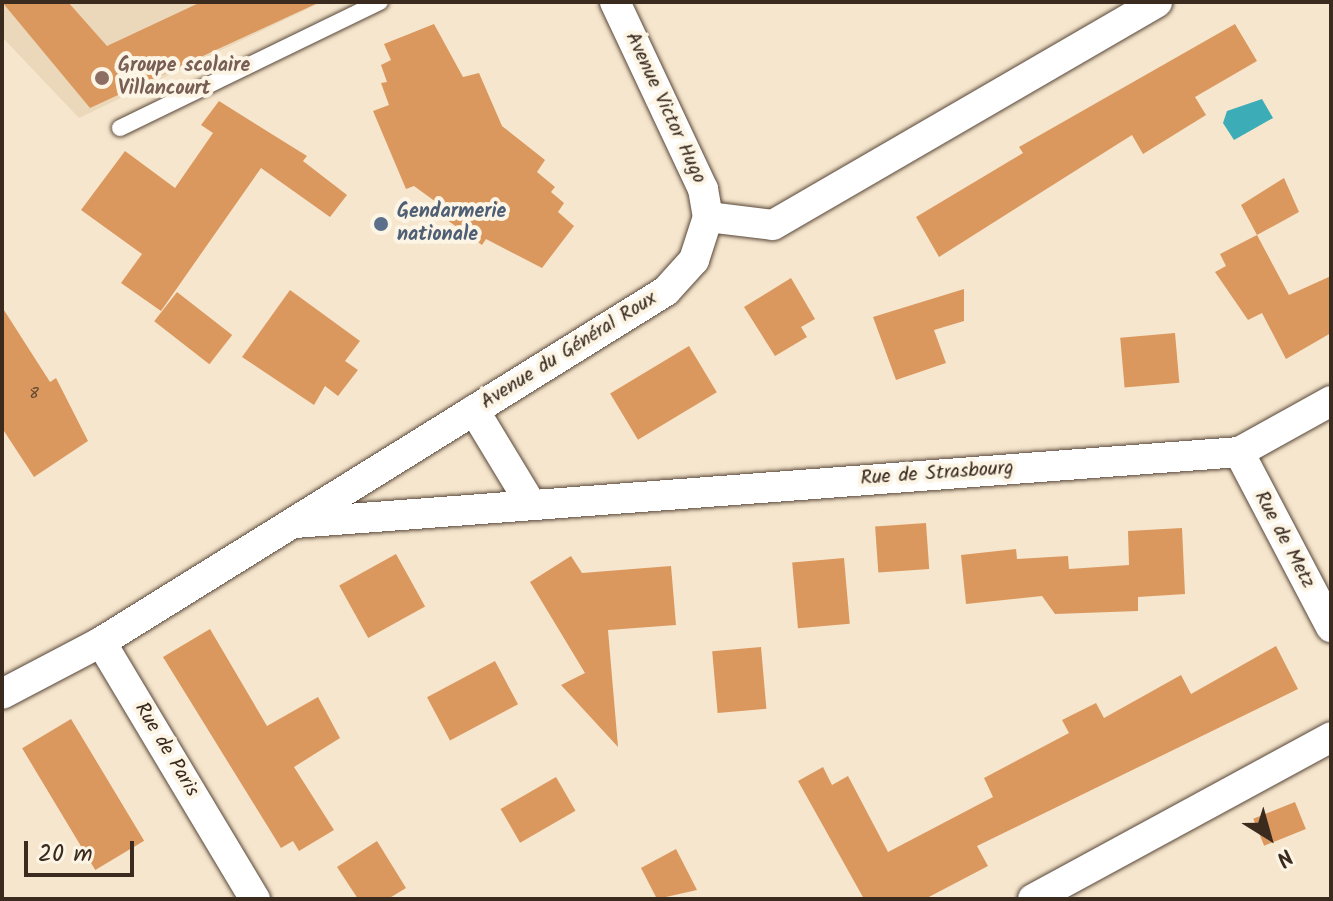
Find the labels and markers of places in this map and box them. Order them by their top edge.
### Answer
place label: Groupe scolaire Villancourt [118,54,250,101]
marker: Groupe scolaire Villancourt [93,69,111,87]
place label: Gendarmerie nationale [397,200,506,247]
marker: Gendarmerie nationale [372,215,390,233]

